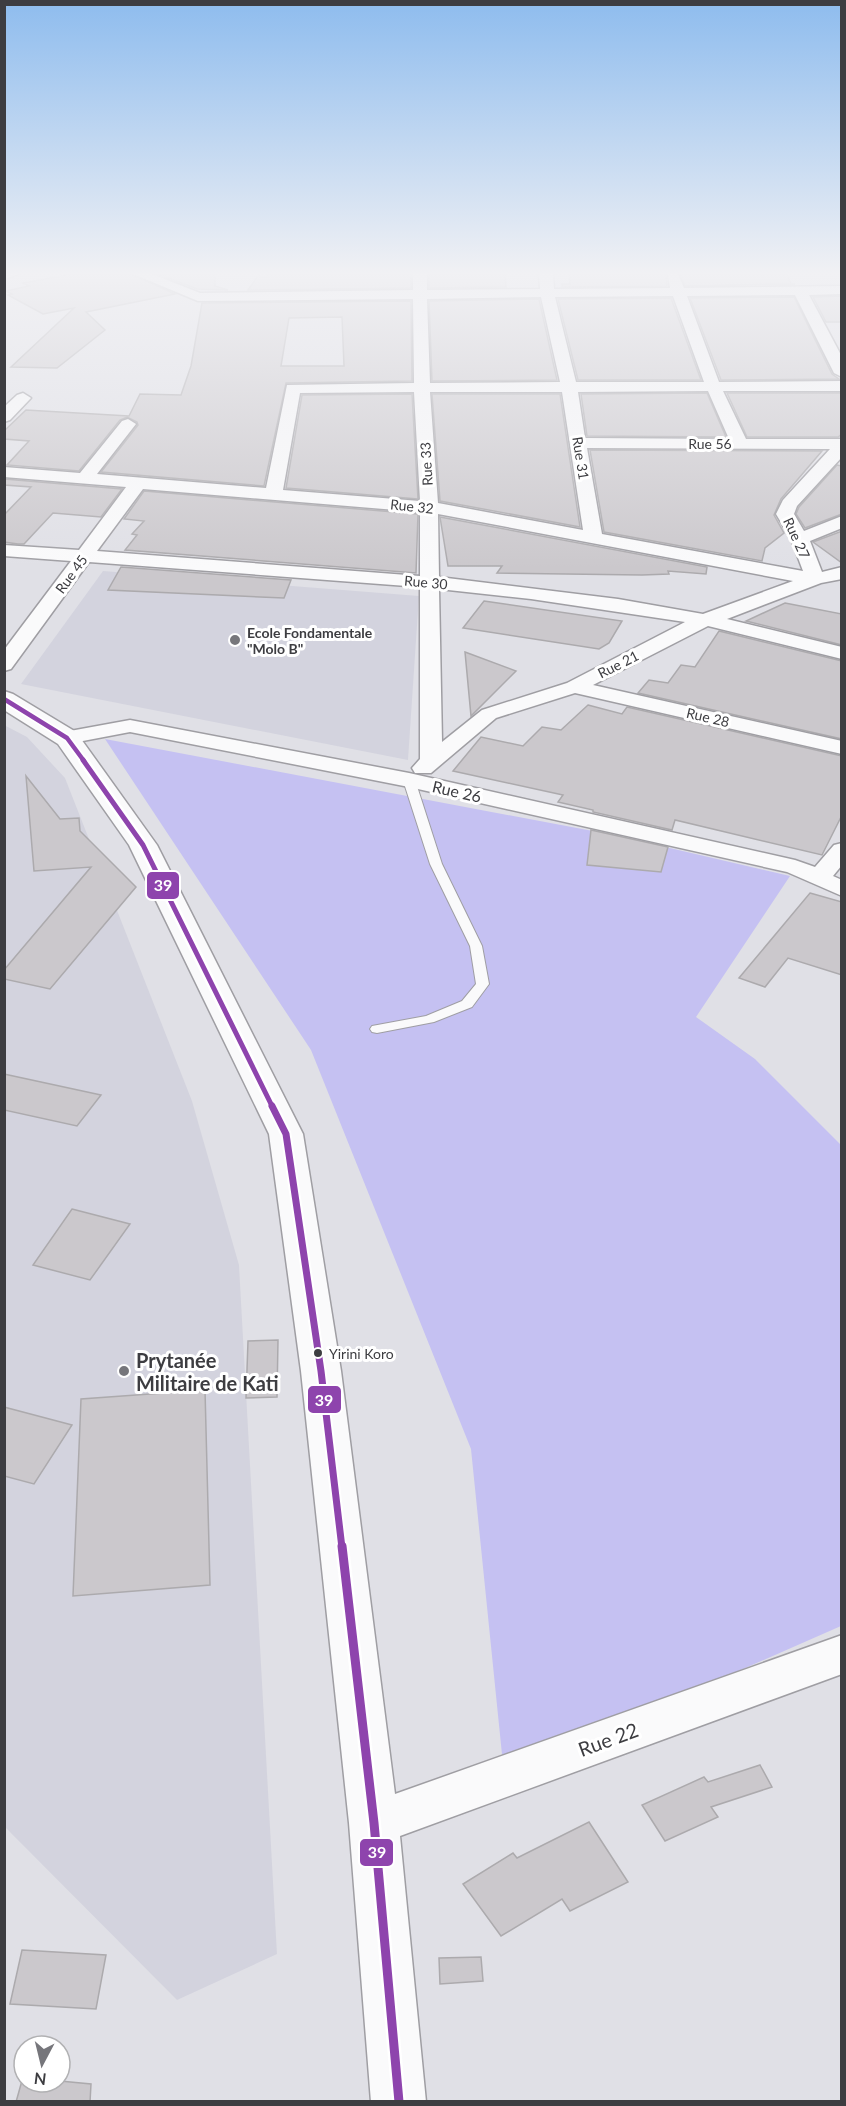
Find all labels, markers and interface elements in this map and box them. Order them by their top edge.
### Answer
street label: Rue 31 [569,435,593,481]
street label: Rue 56 [688,435,732,452]
street label: Rue 33 [416,442,436,486]
street label: Rue 32 [389,495,435,517]
street label: Rue 27 [780,515,814,561]
street label: Rue 45 [51,551,91,597]
street label: Rue 30 [404,572,448,592]
place label: Ecole Fondamentale "Molo B" [247,624,373,657]
marker: Ecole Fondamentale "Molo B" [228,633,242,647]
street label: Rue 21 [595,647,641,681]
street label: Rue 28 [685,704,731,730]
street label: Rue 26 [431,776,483,806]
line badge: 39 [146,871,180,900]
text: 39 [154,875,172,894]
place label: Yirini Koro [329,1345,394,1362]
marker: Yirini Koro [312,1347,324,1359]
place label: Prytanée Militaire de Kati [136,1348,279,1395]
marker: Prytanée Militaire de Kati [117,1364,131,1378]
line badge: 39 [307,1385,342,1414]
text: 39 [315,1390,333,1409]
street label: Rue 22 [575,1717,641,1761]
line badge: 39 [359,1838,394,1867]
text: 39 [368,1842,386,1861]
north arrow [12,2034,72,2094]
text: N [33,2069,47,2090]

